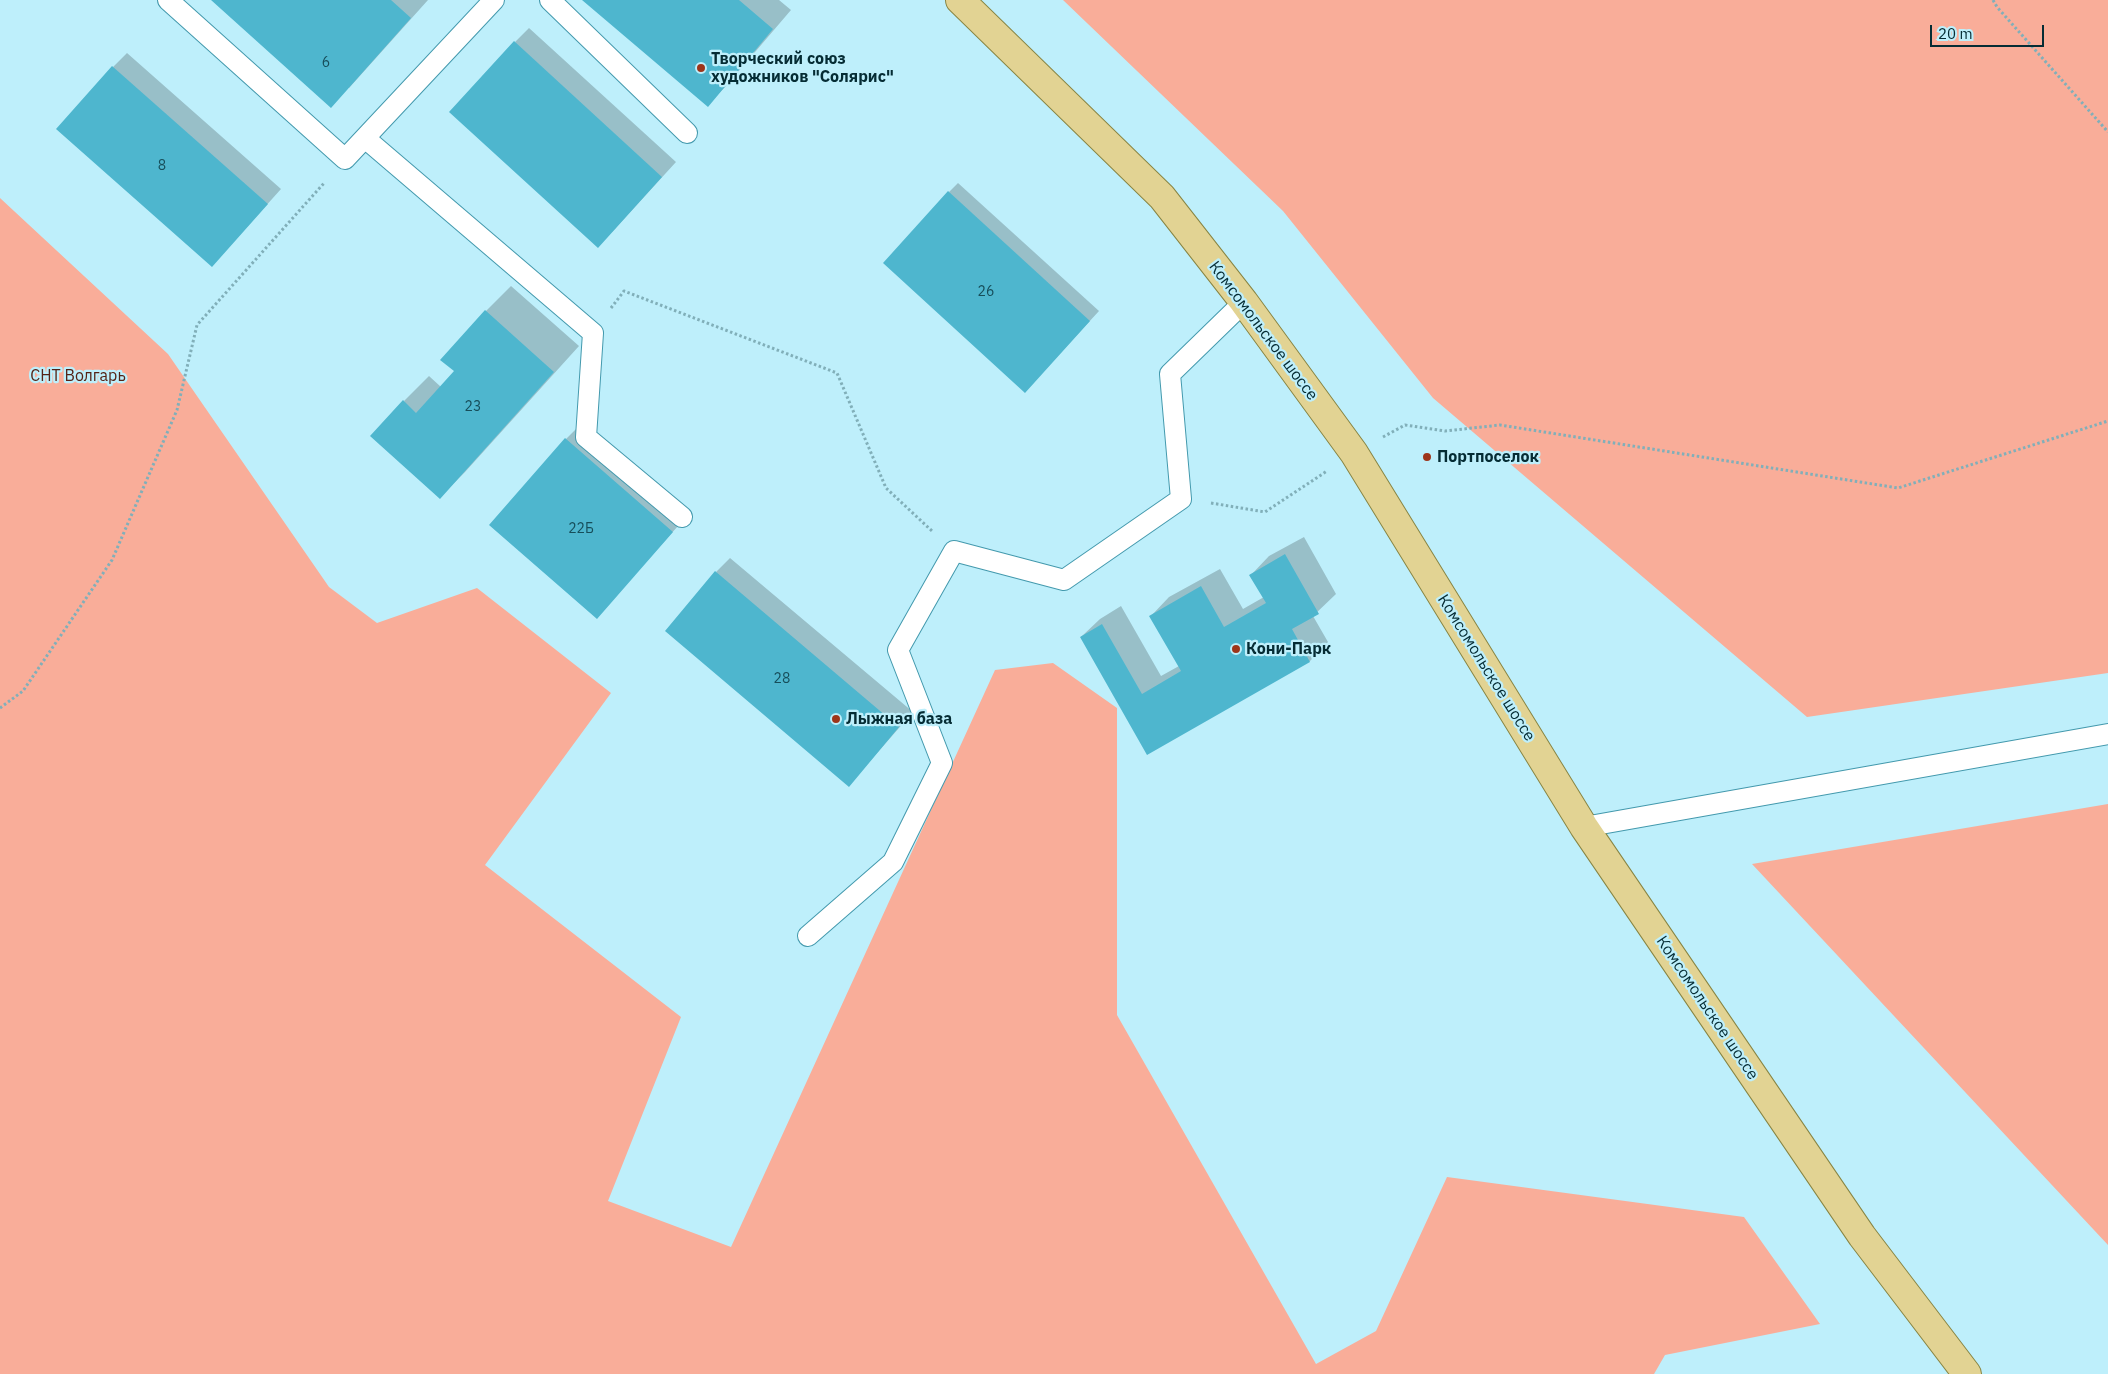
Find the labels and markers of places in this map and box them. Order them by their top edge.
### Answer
place label: Творческий союз художников "Солярис" [711,49,894,87]
marker: Творческий союз художников "Солярис" [695,62,707,74]
place label: Портпоселок [1437,447,1539,467]
marker: Портпоселок [1421,451,1433,463]
place label: Кони-Парк [1246,639,1331,659]
marker: Кони-Парк [1230,643,1242,655]
place label: Лыжная база [846,709,952,729]
marker: Лыжная база [830,713,842,725]

